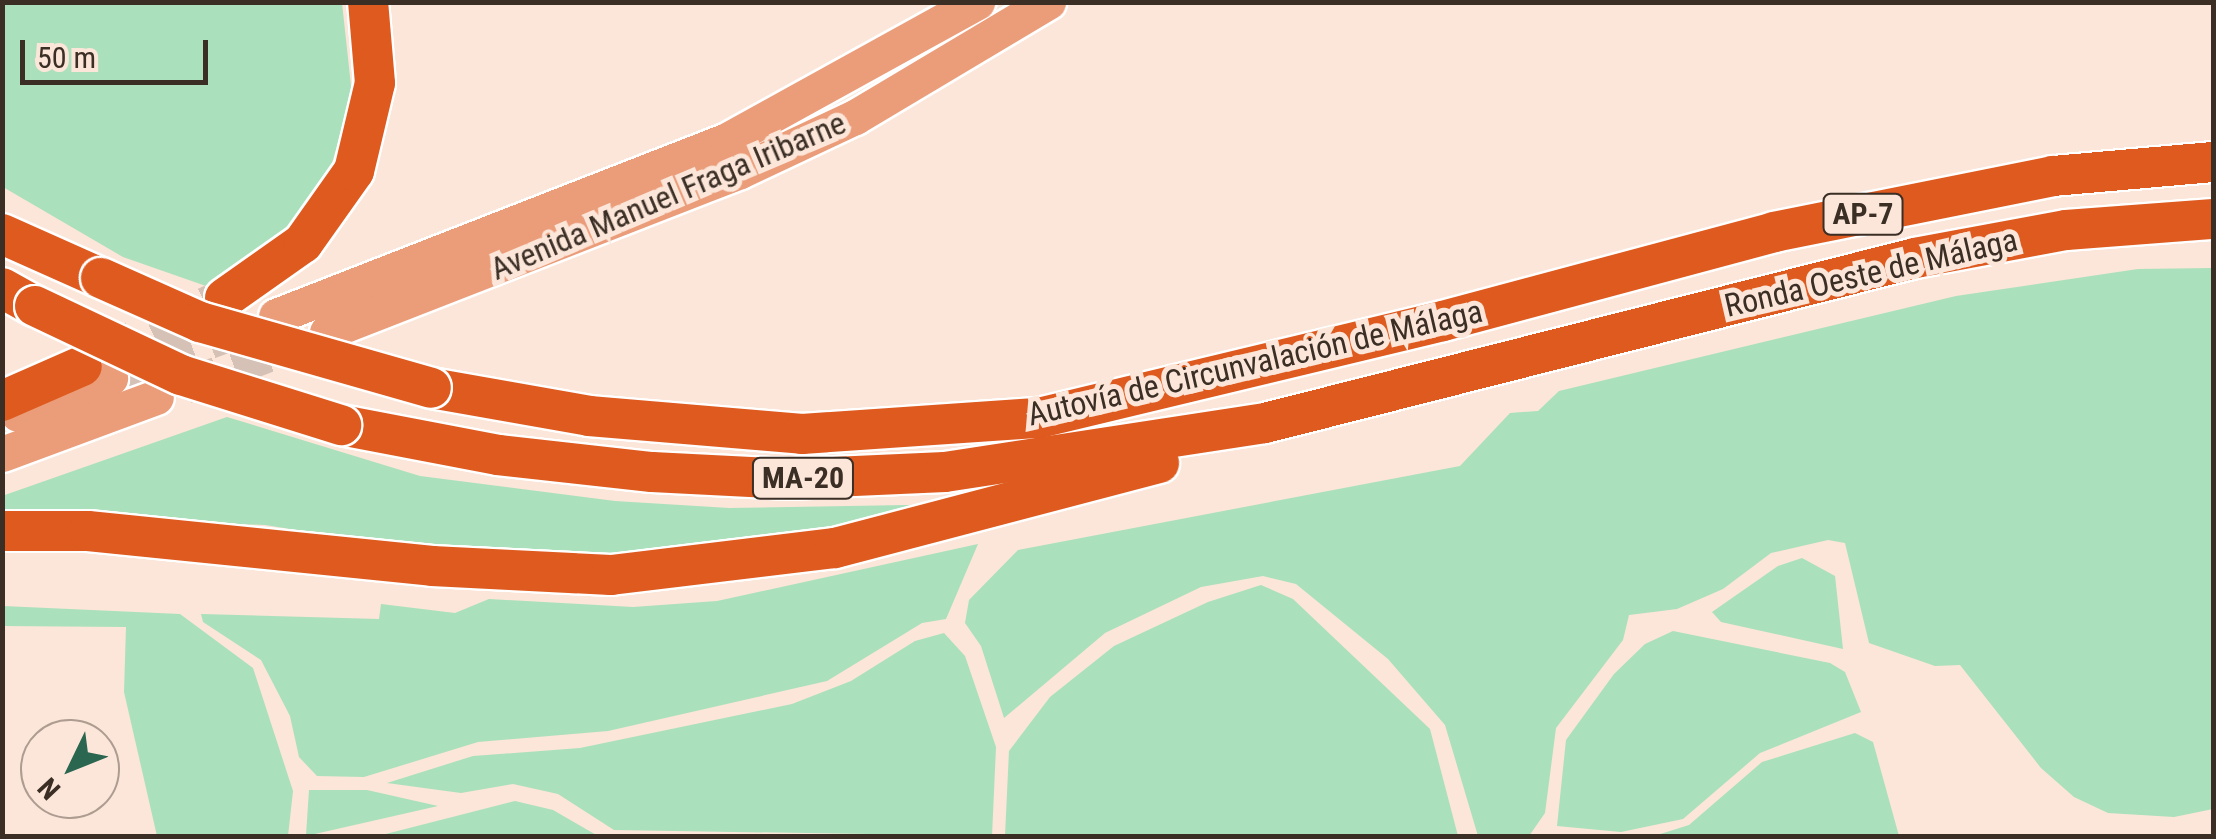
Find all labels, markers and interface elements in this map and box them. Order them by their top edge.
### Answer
scale bar [25,20,212,82]
text: 50 m [37,40,96,75]
street label: Avenida Manuel Fraga Iribarne [485,104,851,288]
road number: AP-7 [1820,189,1906,239]
street label: Ronda Oeste de Málaga [1721,221,2021,325]
street label: Autovía de Circunvalación de Málaga [1024,292,1486,434]
road number: MA-20 [750,453,856,503]
north arrow [20,719,120,819]
text: N [31,771,67,806]

